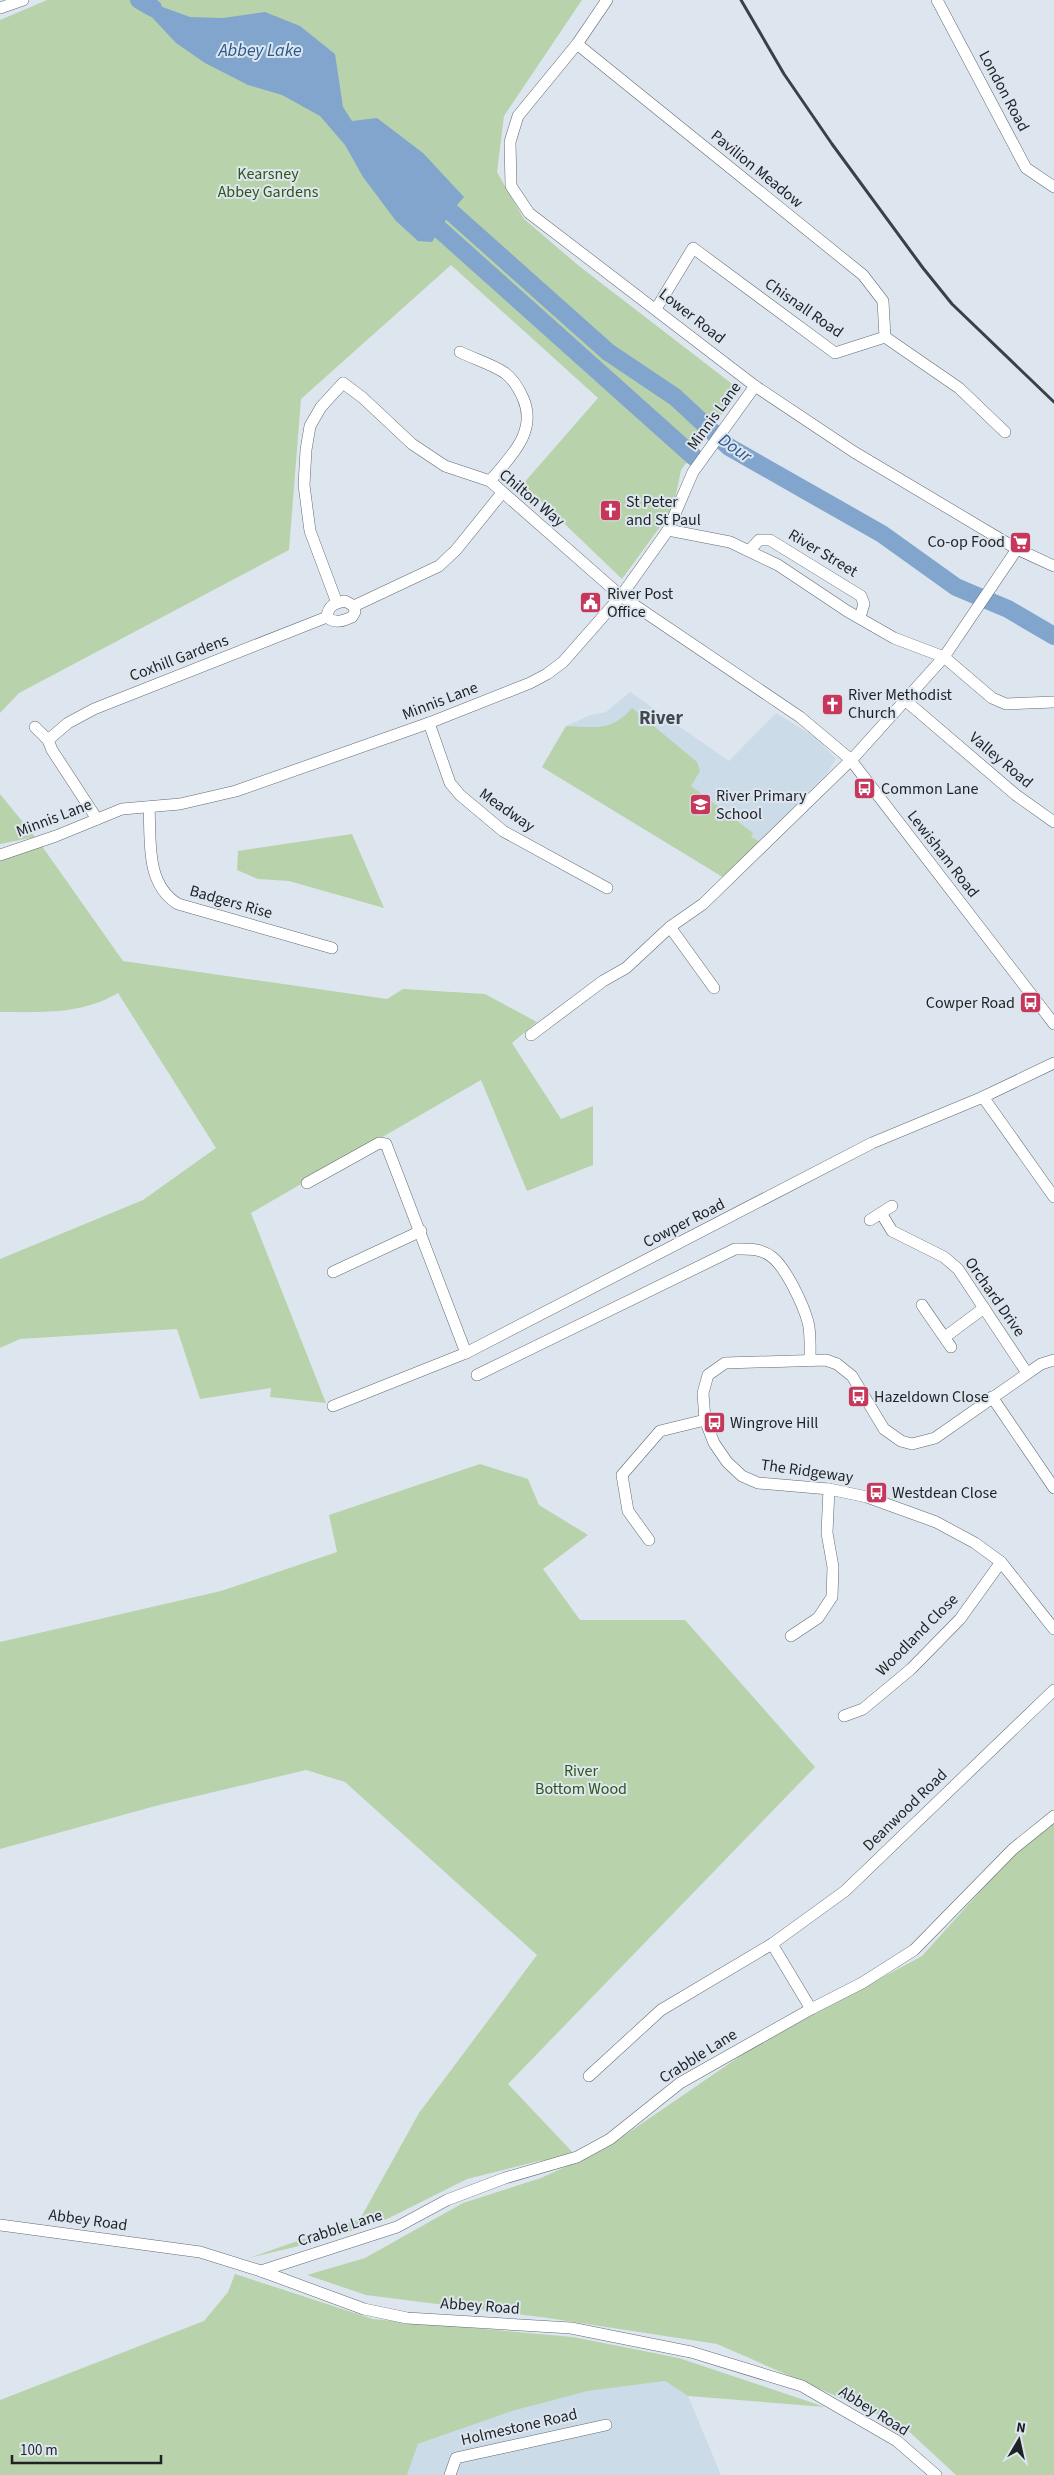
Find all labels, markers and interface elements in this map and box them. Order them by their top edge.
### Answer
water label: Abbey Lake [217,38,302,63]
street label: London Road [973,47,1035,135]
street label: Pavilion Meadow [706,125,808,213]
park label: Kearsney Abbey Gardens [218,163,319,203]
street label: Chisnall Road [760,273,848,343]
street label: Lower Road [654,283,730,349]
street label: Minnis Lane [682,377,746,455]
water label: Dour [713,428,757,469]
street label: Chilton Way [494,464,570,532]
place label: St Peter and St Paul [626,491,701,531]
church icon: St Peter and St Paul [598,499,622,523]
street label: River Street [784,524,862,583]
supermarket icon: Co-op Food [1009,530,1033,554]
place label: Co-op Food [927,531,1005,553]
place label: River Post Office [607,583,674,623]
public building icon: River Post Office [579,591,603,615]
street label: Coxhill Gardens [126,629,232,687]
street label: Minnis Lane [399,676,481,726]
place label: River Methodist Church [848,684,953,724]
church icon: River Methodist Church [820,692,844,716]
district label: River [639,705,683,732]
street label: Valley Road [964,727,1038,793]
bus stop icon: Common Lane [853,777,877,801]
place label: Common Lane [881,778,979,800]
street label: Meadway [475,783,540,837]
place label: River Primary School [716,785,807,825]
street label: Minnis Lane [13,793,95,843]
school or university icon: River Primary School [688,793,712,817]
street label: Lewisham Road [902,806,984,902]
street label: Badgers Rise [187,880,275,924]
bus stop icon: Cowper Road [1019,991,1043,1015]
place label: Cowper Road [926,992,1015,1014]
street label: Cowper Road [639,1193,729,1253]
street label: Orchard Drive [960,1253,1030,1341]
bus stop icon: Hazeldown Close [846,1385,870,1409]
place label: Hazeldown Close [874,1386,989,1408]
bus stop icon: Wingrove Hill [702,1411,726,1435]
place label: Wingrove Hill [730,1412,818,1434]
street label: The Ridgeway [759,1454,855,1488]
bus stop icon: Westdean Close [864,1481,888,1505]
place label: Westdean Close [892,1482,997,1504]
street label: Woodland Close [871,1589,963,1681]
park label: River Bottom Wood [535,1760,627,1800]
street label: Deanwood Road [858,1764,952,1856]
street label: Crabble Lane [655,2023,741,2089]
street label: Abbey Road [47,2204,129,2236]
street label: Crabble Lane [295,2204,385,2252]
street label: Abbey Road [440,2292,520,2320]
street label: Abbey Road [834,2381,914,2441]
street label: Holmestone Road [459,2403,579,2451]
north arrow [994,2415,1044,2465]
text: N [1015,2418,1027,2439]
scale bar [12,2432,161,2464]
text: 100 m [20,2440,58,2461]

